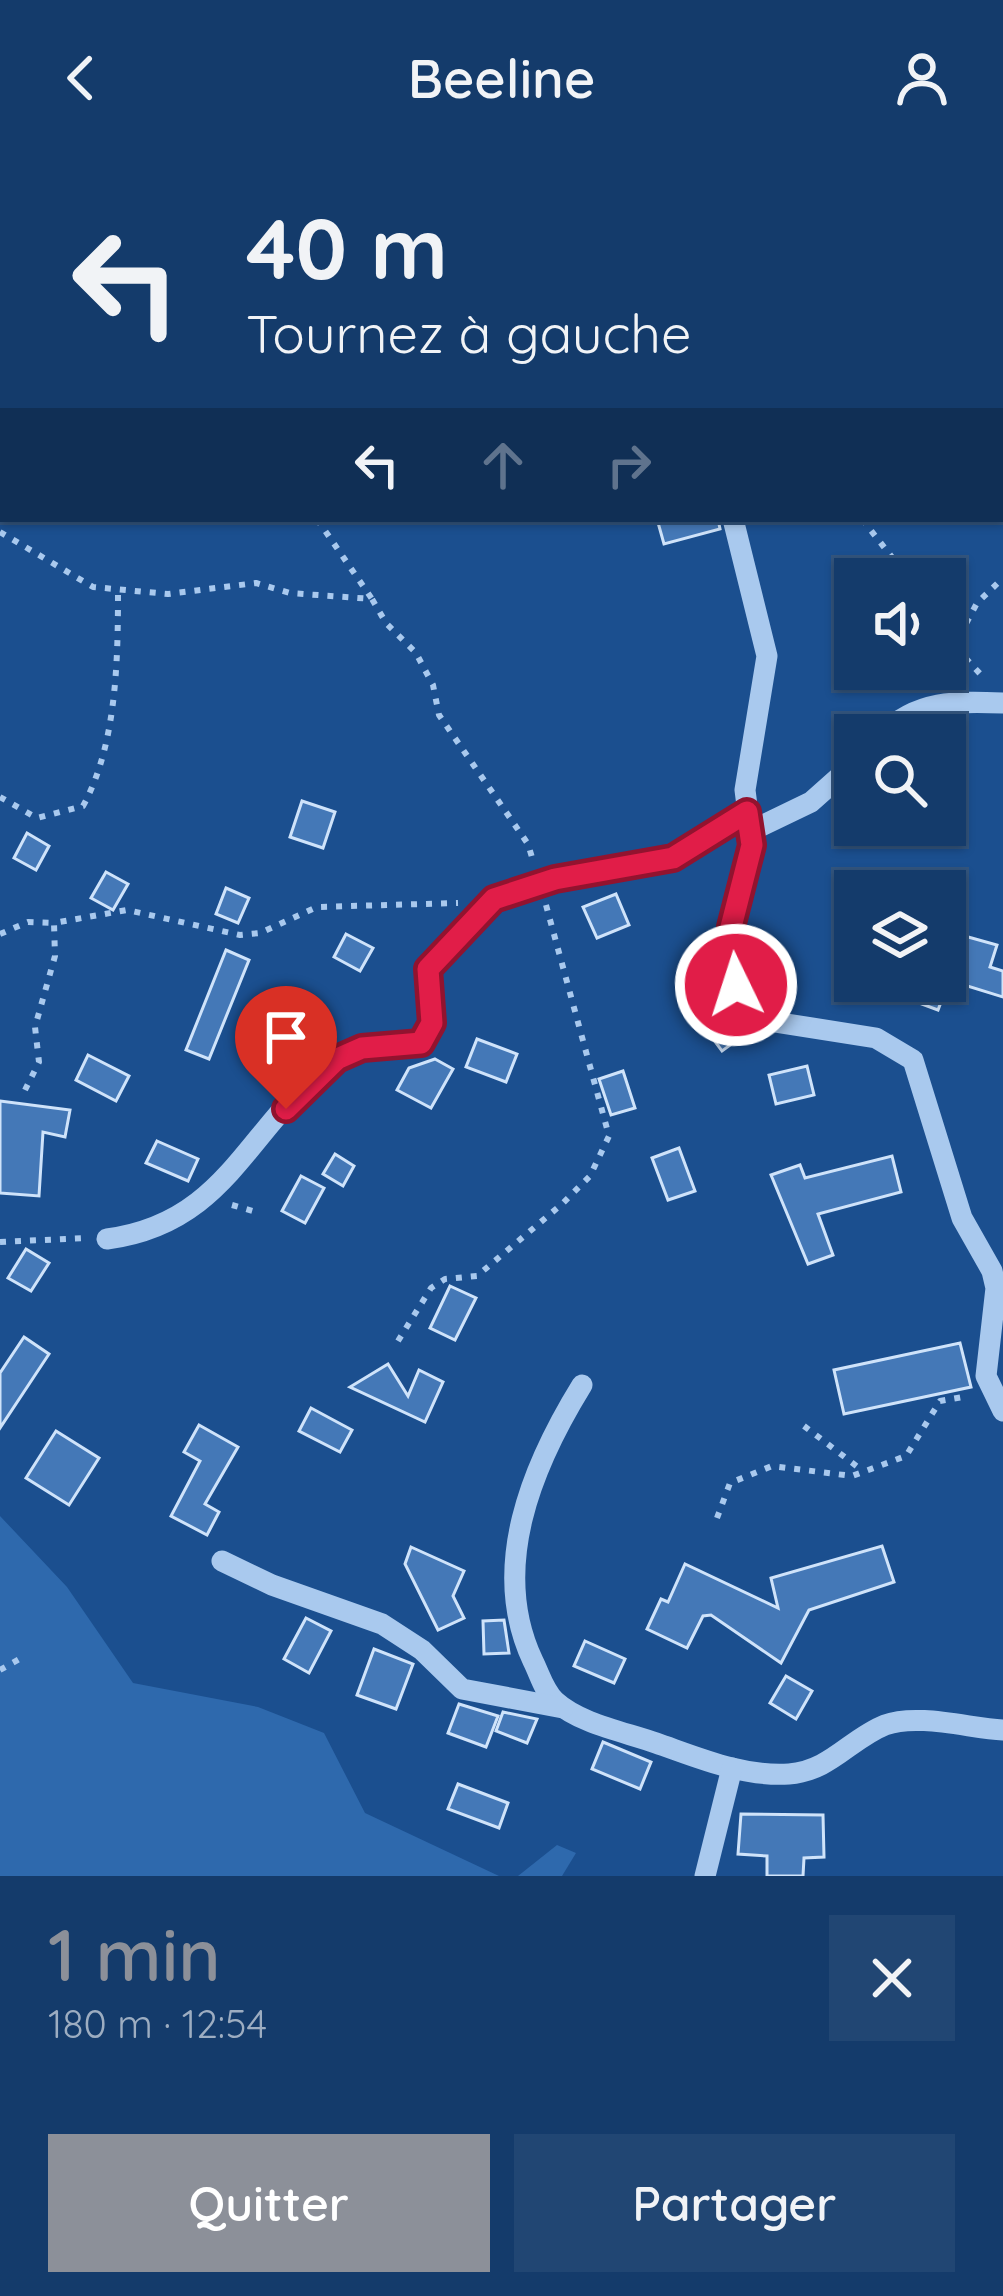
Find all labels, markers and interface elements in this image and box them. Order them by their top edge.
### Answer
text: Beeline [408,44,595,112]
icon: back [48,45,114,111]
icon: person [889,45,955,111]
text: 40 m [246,195,448,300]
icon: left [48,204,204,360]
text: Tournez à gauche [246,299,692,367]
icon: left [344,432,410,498]
icon: ahead [470,432,536,498]
icon: right [596,432,662,498]
map controls [834,558,966,1002]
button: sound [834,558,966,690]
button: search [834,714,966,846]
button: layers [834,870,966,1002]
position arrow [673,922,799,1048]
pin [235,986,337,1109]
icon: arrive [253,1004,319,1070]
text: 1 min [48,1909,221,1999]
button: close [829,1915,955,2041]
text: 180 m · 12:54 [48,1999,267,2048]
button: Quitter [48,2134,490,2272]
button: Partager [514,2134,955,2272]

